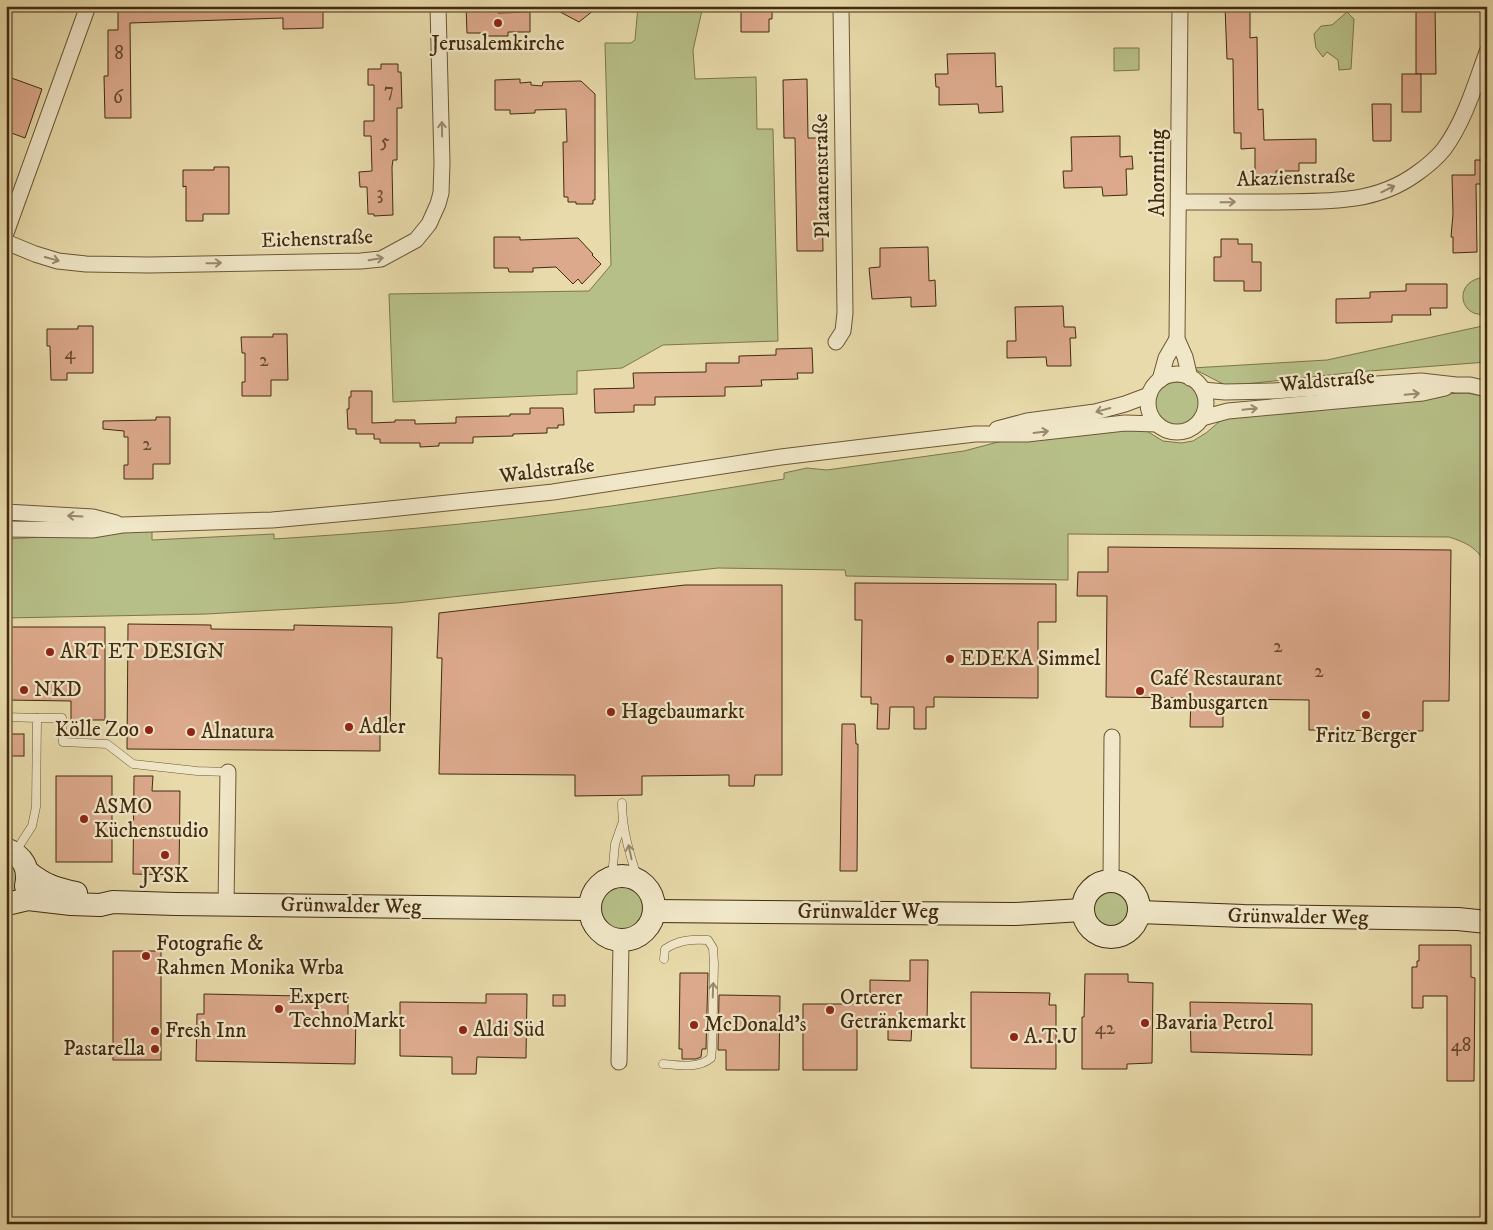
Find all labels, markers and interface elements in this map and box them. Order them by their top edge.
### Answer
marker: Jerusalemkirche [492,17,504,29]
place label: Jerusalemkirche [429,31,565,57]
house number: 8 [114,42,124,65]
house number: 7 [384,79,394,102]
house number: 6 [113,86,124,109]
street label: Platanenstraße [808,113,836,239]
one-way arrow [437,121,447,138]
street label: Ahornring [1145,128,1171,217]
house number: 5 [380,130,390,153]
street label: Akazienstraße [1236,163,1356,193]
house number: 3 [376,182,384,205]
one-way arrow [1381,184,1396,194]
one-way arrow [1219,197,1235,207]
street label: Eichenstraße [261,224,374,254]
one-way arrow [368,253,384,263]
one-way arrow [44,254,60,264]
one-way arrow [206,258,222,268]
house number: 4 [65,342,77,365]
house number: 2 [259,349,269,372]
street label: Waldstraße [1277,364,1376,398]
one-way arrow [1404,389,1420,399]
one-way arrow [1242,404,1258,414]
one-way arrow [1095,406,1111,415]
one-way arrow [1033,427,1049,437]
house number: 2 [142,433,152,456]
street label: Waldstraße [497,452,596,490]
one-way arrow [67,511,83,520]
house number: 2 [1273,635,1283,658]
place label: ART ET DESIGN [60,639,225,665]
marker: ART ET DESIGN [44,646,56,658]
place label: EDEKA Simmel [960,646,1101,672]
marker: EDEKA Simmel [944,653,956,665]
house number: 2 [1314,660,1324,683]
place label: Café Restaurant Bambusgarten [1150,666,1283,716]
place label: NKD [34,677,82,703]
marker: NKD [18,684,30,696]
marker: Café Restaurant Bambusgarten [1134,685,1146,697]
place label: Hagebaumarkt [621,699,745,725]
marker: Hagebaumarkt [605,706,617,718]
marker: Fritz Berger [1360,709,1372,721]
place label: Adler [359,714,406,740]
place label: Kölle Zoo [55,717,139,743]
place label: Alnatura [201,719,274,745]
marker: Adler [343,721,355,733]
place label: Fritz Berger [1315,723,1417,749]
marker: Kölle Zoo [143,724,155,736]
marker: Alnatura [185,726,197,738]
place label: ASMO Küchenstudio [94,794,208,844]
marker: ASMO Küchenstudio [78,813,90,825]
one-way arrow [625,845,634,861]
marker: JYSK [159,849,171,861]
place label: JYSK [139,863,189,889]
street label: Grünwalder Weg [280,892,422,920]
street label: Grünwalder Weg [798,899,939,925]
street label: Grünwalder Weg [1227,903,1369,931]
place label: Fotografie & Rahmen Monika Wrba [156,931,344,981]
marker: Fotografie & Rahmen Monika Wrba [140,950,152,962]
one-way arrow [709,982,718,998]
place label: Expert TechnoMarkt [289,984,406,1034]
place label: Orterer Getränkemarkt [840,985,966,1035]
marker: Expert TechnoMarkt [273,1003,285,1015]
marker: Orterer Getränkemarkt [824,1004,836,1016]
place label: Bavaria Petrol [1155,1010,1274,1036]
place label: McDonald's [704,1012,807,1038]
place label: Aldi Süd [473,1017,545,1043]
house number: 42 [1095,1017,1116,1040]
marker: Bavaria Petrol [1139,1017,1151,1029]
place label: Fresh Inn [165,1018,247,1044]
marker: McDonald's [688,1019,700,1031]
marker: Aldi Süd [457,1024,469,1036]
place label: A.T.U [1024,1024,1078,1050]
marker: Fresh Inn [149,1025,161,1037]
marker: A.T.U [1008,1031,1020,1043]
house number: 48 [1451,1034,1471,1057]
place label: Pastarella [63,1036,145,1062]
marker: Pastarella [149,1043,161,1055]

